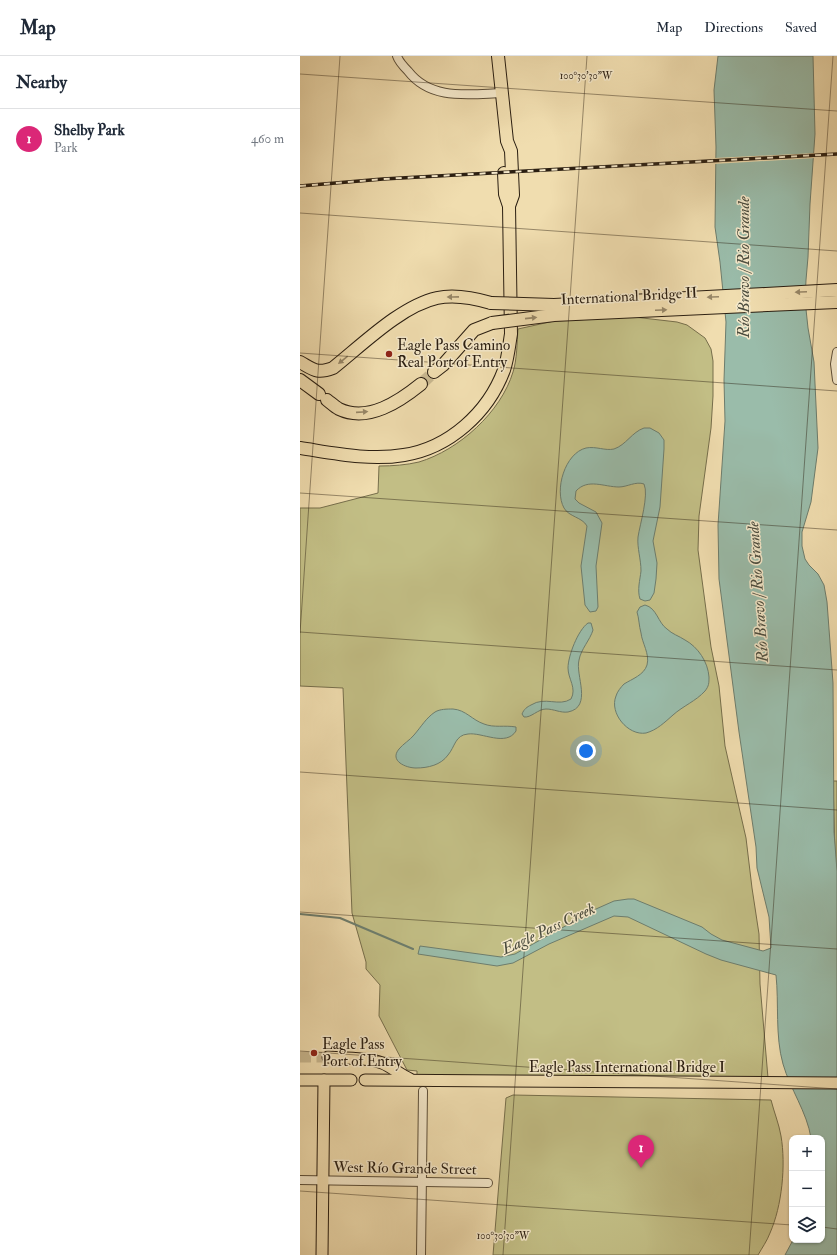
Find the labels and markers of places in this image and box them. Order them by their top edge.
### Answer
place label: Eagle Pass Camino Real Port of Entry [397,336,510,372]
marker: Eagle Pass Camino Real Port of Entry [384,349,394,359]
place label: Eagle Pass Port of Entry [322,1035,402,1071]
marker: Eagle Pass Port of Entry [309,1048,319,1058]
pin: 1 [628,1135,654,1168]

